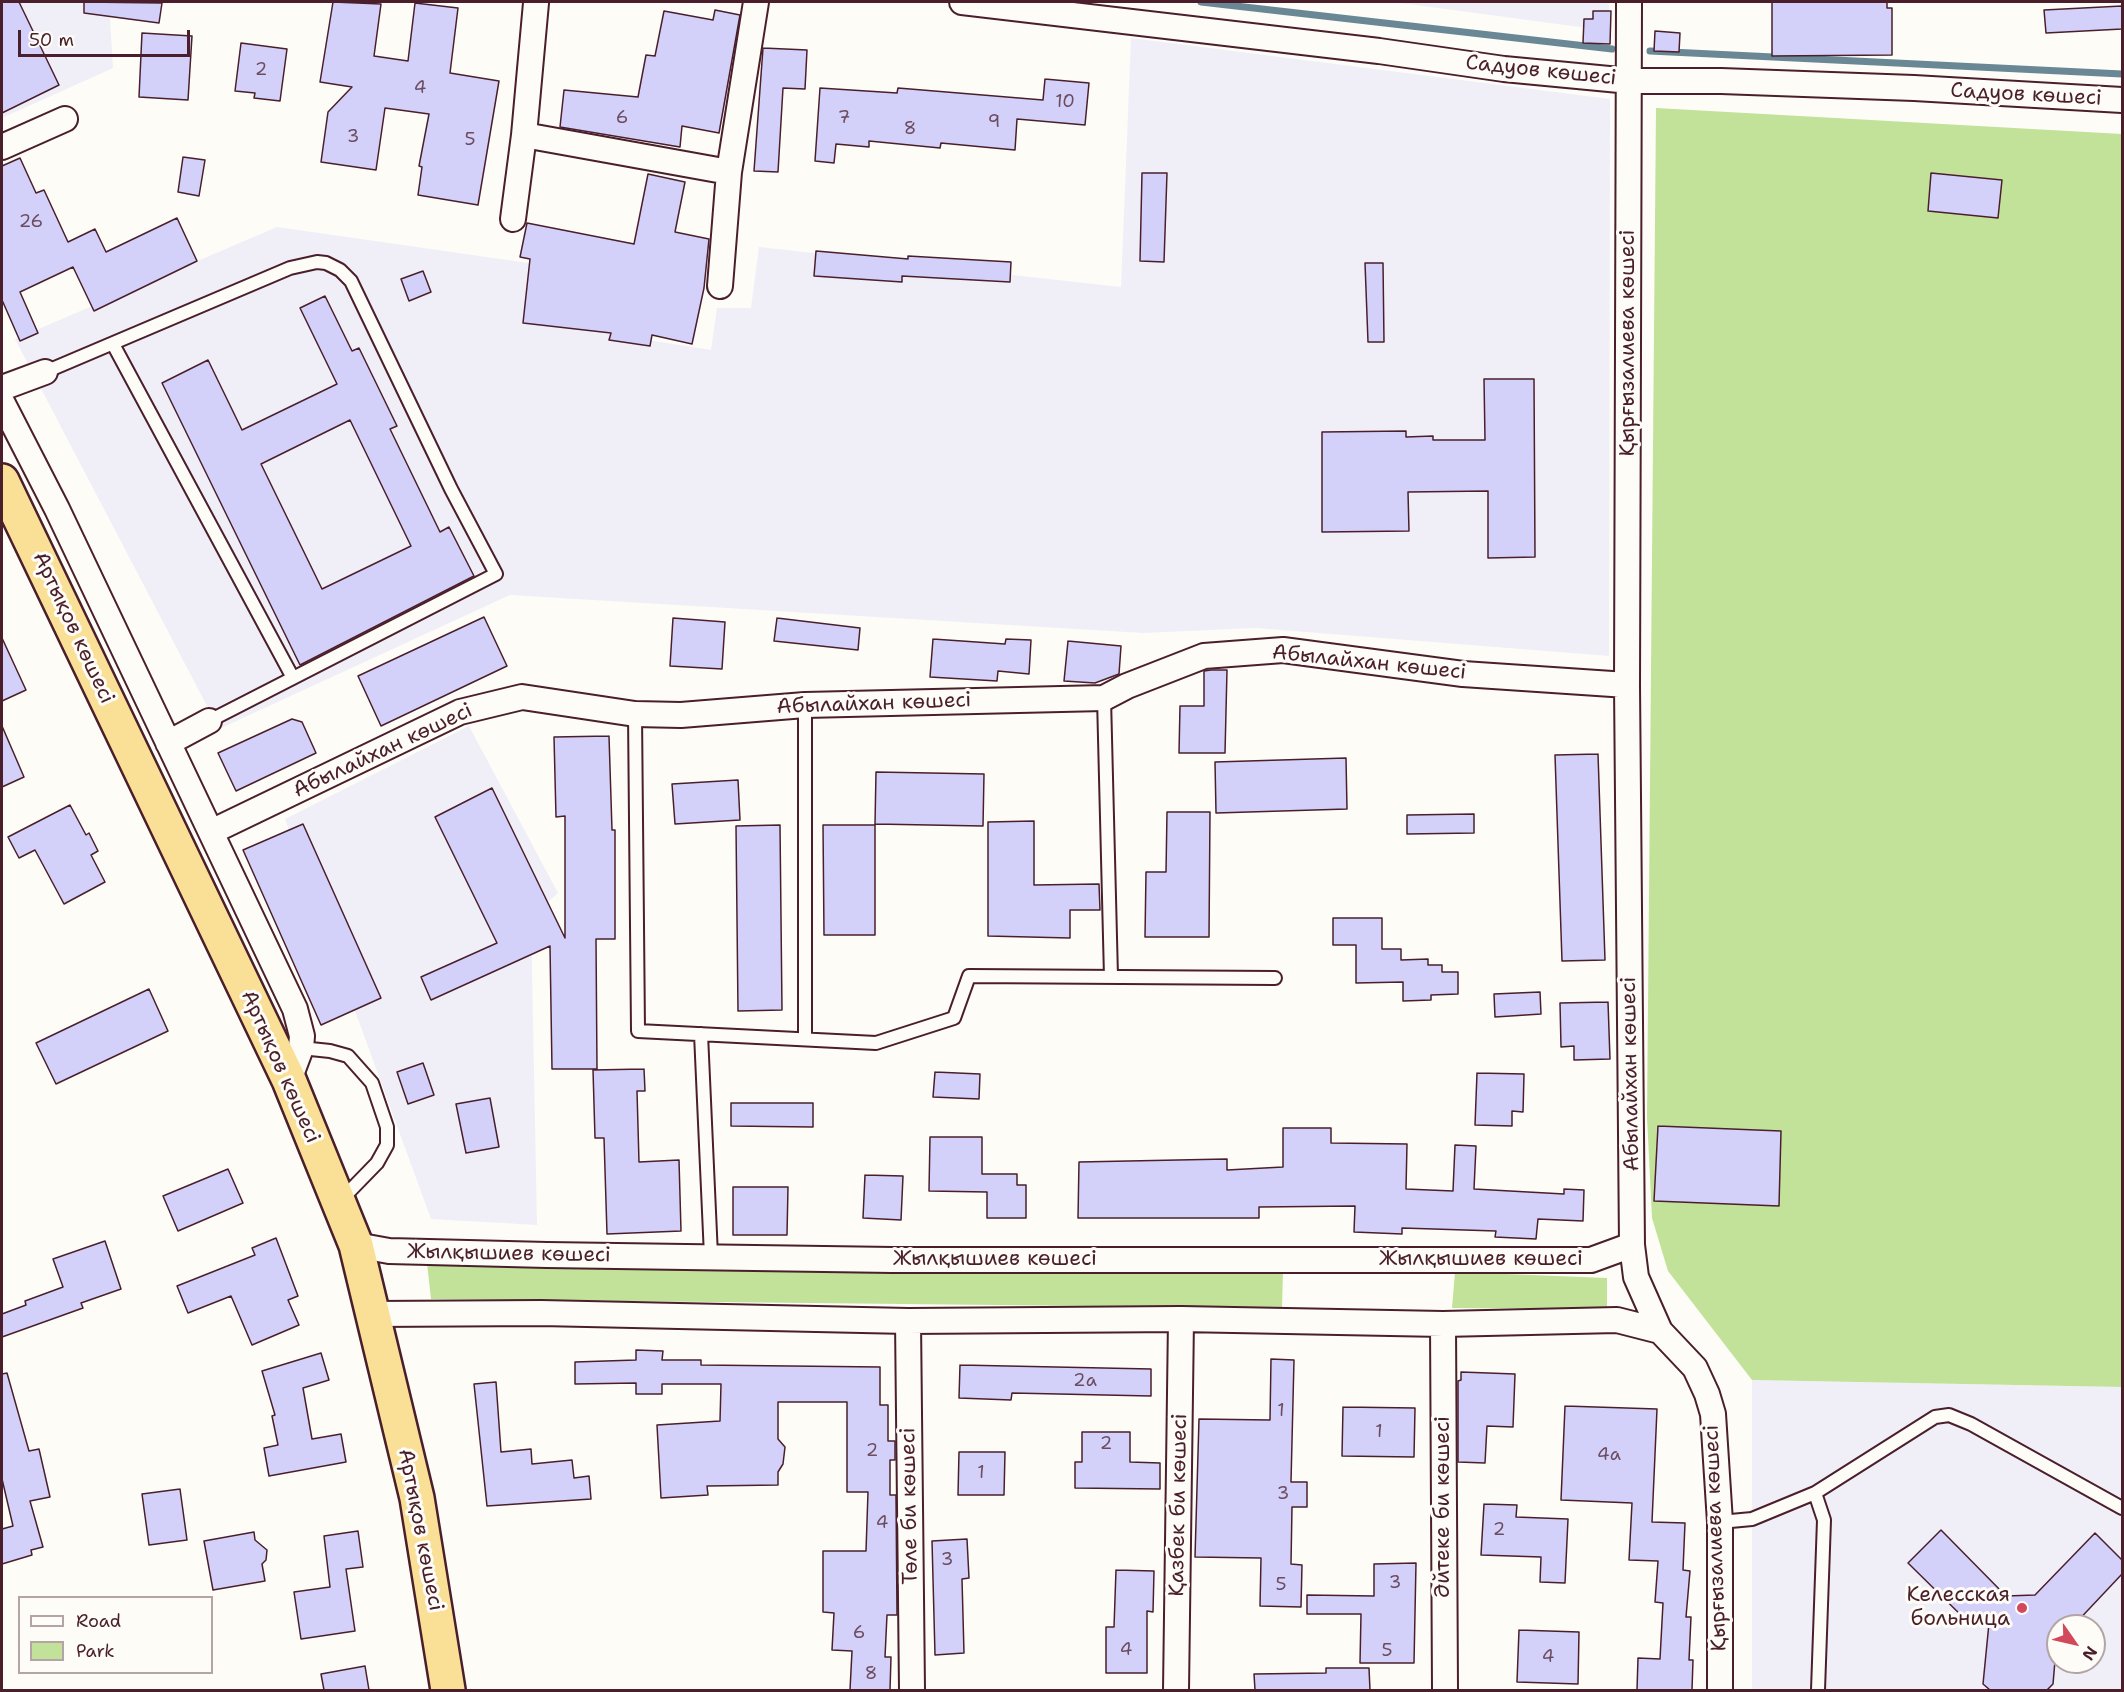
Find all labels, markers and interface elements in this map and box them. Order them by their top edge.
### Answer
scale bar [21,18,194,56]
text: 50 m [29,28,74,52]
street label: Садуов көшесі [1464,51,1618,91]
house number: 2 [255,59,267,81]
house number: 4 [414,77,426,99]
street label: Садуов көшесі [1950,78,2102,112]
house number: 10 [1055,91,1075,113]
house number: 6 [616,107,628,129]
house number: 7 [838,107,850,129]
house number: 9 [988,111,1000,133]
house number: 8 [904,118,916,140]
house number: 3 [347,126,359,148]
house number: 5 [464,129,476,151]
house number: 26 [19,211,43,233]
street label: Қырғызалиева көшесі [1616,230,1642,456]
street label: Артықов көшесі [27,548,119,708]
street label: Абылайхан көшесі [1271,640,1467,686]
street label: Абылайхан көшесі [776,688,972,720]
street label: Абылайхан көшесі [289,698,477,804]
street label: Абылайхан көшесі [1617,976,1645,1172]
street label: Артықов көшесі [235,987,325,1147]
street label: Жылқышиев көшесі [407,1240,611,1268]
street label: Жылқышиев көшесі [893,1247,1097,1273]
street label: Жылқышиев көшесі [1379,1247,1583,1273]
house number: 2а [1073,1370,1097,1392]
house number: 1 [1277,1400,1285,1422]
street label: Қазбек би көшесі [1165,1413,1193,1597]
street label: Әйтеке би көшесі [1431,1416,1457,1598]
house number: 1 [1375,1421,1383,1443]
street label: Қырғызалиева көшесі [1699,1424,1733,1652]
street label: Төле би көшесі [896,1427,924,1585]
house number: 2 [1100,1433,1112,1455]
house number: 2 [866,1440,878,1462]
house number: 4а [1597,1444,1621,1466]
street label: Артықов көшесі [392,1447,448,1613]
house number: 1 [977,1462,985,1484]
house number: 3 [1277,1483,1289,1505]
house number: 4 [876,1512,888,1534]
house number: 2 [1493,1519,1505,1541]
house number: 3 [941,1549,953,1571]
house number: 3 [1389,1572,1401,1594]
house number: 5 [1275,1574,1287,1596]
place label: Келесская больница [1906,1583,2010,1633]
legend [18,1596,213,1674]
marker: Келесская больница [2015,1601,2029,1615]
text: Road [76,1609,121,1633]
north arrow [2046,1614,2106,1674]
house number: 6 [853,1622,865,1644]
text: Park [76,1639,115,1663]
house number: 4 [1120,1639,1132,1661]
house number: 5 [1381,1640,1393,1662]
text: N [2077,1642,2102,1664]
house number: 4 [1542,1646,1554,1668]
house number: 8 [865,1663,877,1685]

